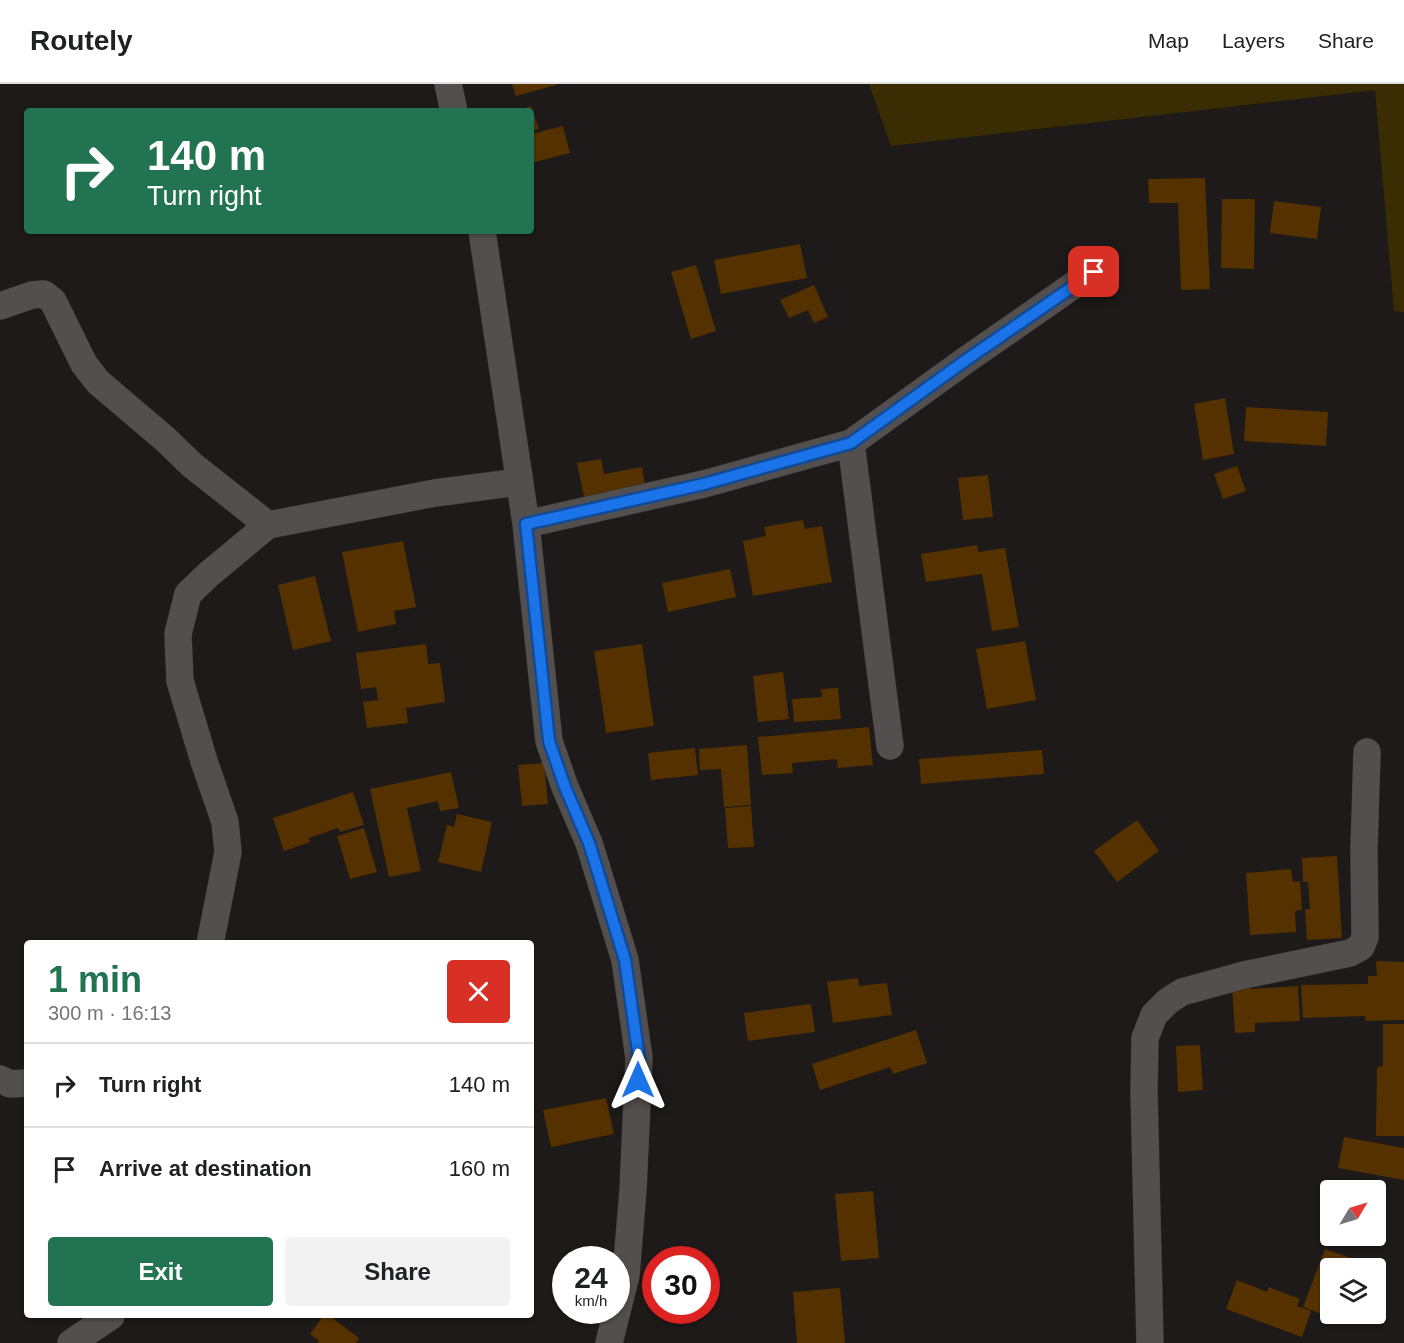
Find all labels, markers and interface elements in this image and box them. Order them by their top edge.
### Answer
text: Routely [30,25,133,56]
text: Map [1148,29,1189,52]
text: Layers [1222,29,1285,52]
text: Share [1318,29,1374,52]
icon: right [48,132,126,210]
text: 140 m [147,132,266,179]
text: Turn right [147,181,262,211]
pin [1068,246,1119,297]
icon: arrive [1077,255,1110,288]
text: 1 min [48,959,142,1000]
button: close [447,960,510,1023]
text: 300 m · 16:13 [48,1002,171,1024]
position arrow [606,1048,670,1112]
icon: right [48,1069,81,1102]
text: Turn right [99,1072,201,1097]
text: 140 m [449,1072,510,1097]
icon: arrive [48,1153,81,1186]
text: Arrive at destination [99,1156,312,1181]
text: 160 m [449,1156,510,1181]
north arrow [1320,1180,1386,1246]
map controls [1320,1180,1386,1324]
button: Exit [48,1237,273,1306]
button: Share [285,1237,510,1306]
speed limit sign: 30 [642,1246,720,1324]
button: layers [1320,1258,1386,1324]
text: 24 [574,1261,608,1294]
text: km/h [575,1292,607,1309]

